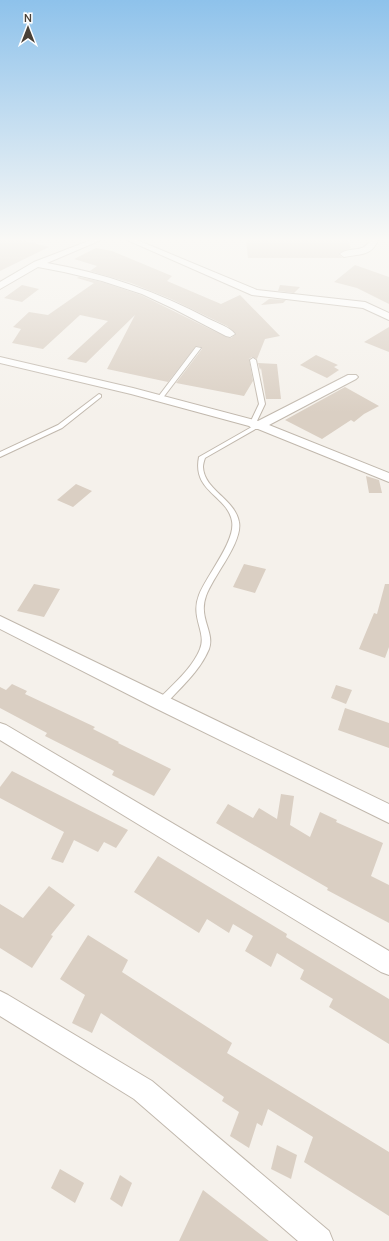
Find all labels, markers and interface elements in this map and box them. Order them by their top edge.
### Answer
north arrow [8,8,48,48]
text: N [24,10,32,25]

